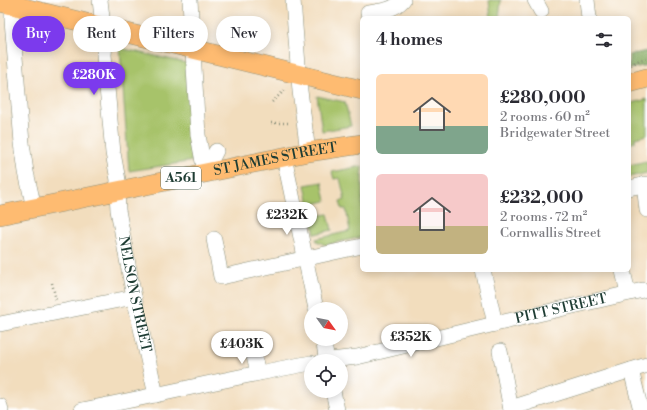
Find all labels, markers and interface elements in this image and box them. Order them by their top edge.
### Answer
chip: Buy [12,16,65,52]
chip: Rent [73,16,131,52]
chip: Filters [139,16,208,52]
chip: New [216,16,271,52]
text: 4 homes [376,29,443,51]
icon: filters [593,29,615,51]
pin: £280K [66,62,122,96]
text: £280K [72,67,116,83]
text: £280,000 [500,87,586,109]
icon: home [408,90,456,138]
text: 2 rooms · 60 m² [500,109,590,125]
text: Bridgewater Street [500,125,610,141]
street label: ST JAMES STREET [212,139,339,180]
road number: A561 [161,167,201,189]
text: £232,000 [500,187,583,209]
icon: home [408,190,456,238]
pin: £232K [259,202,315,236]
text: £232K [266,207,308,223]
text: 2 rooms · 72 m² [500,209,587,225]
text: Cornwallis Street [500,225,601,241]
street label: NELSON STREET [114,235,155,354]
street label: PITT STREET [513,289,609,328]
north arrow [304,302,348,346]
map controls [304,302,348,398]
pin: £352K [383,324,439,358]
text: £352K [390,329,432,345]
pin: £403K [214,331,270,365]
text: £403K [220,336,264,352]
button: locate [304,354,348,398]

